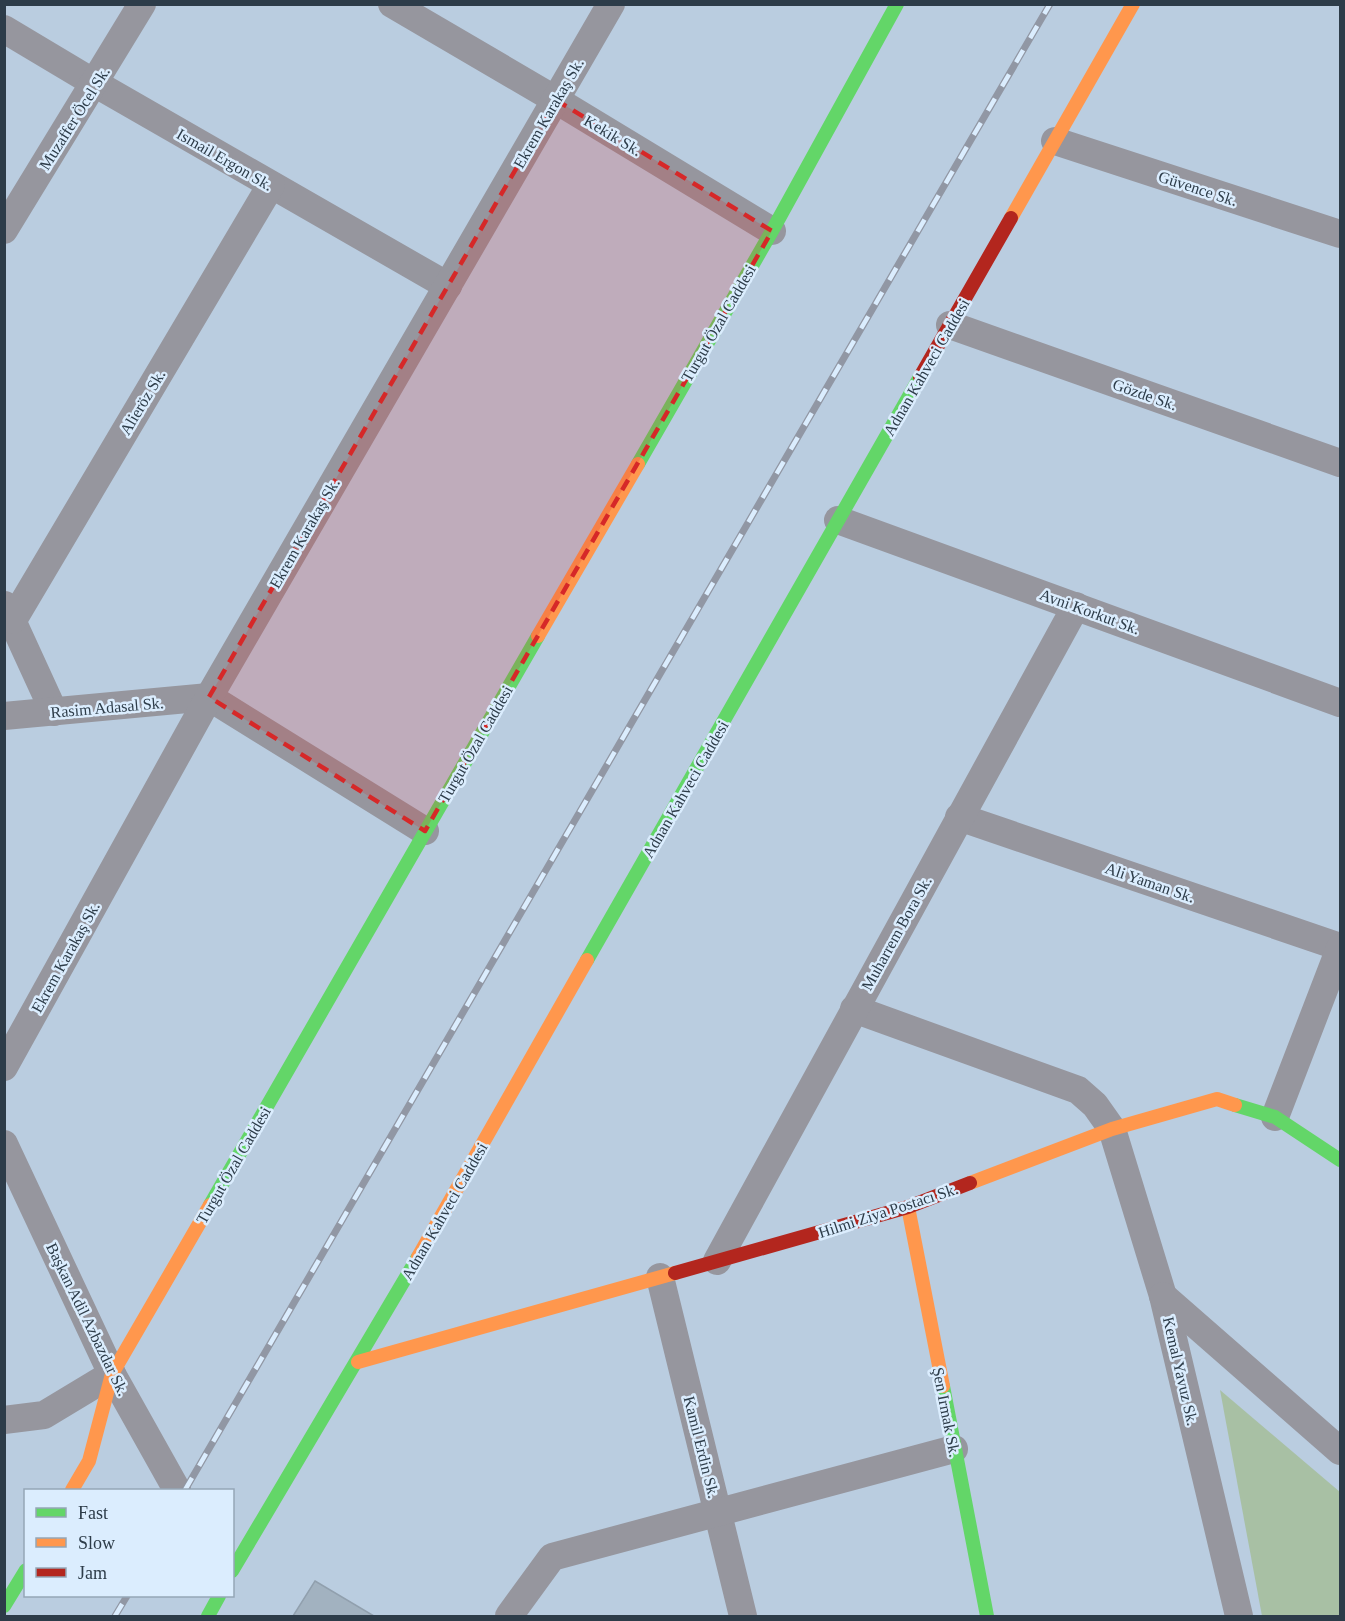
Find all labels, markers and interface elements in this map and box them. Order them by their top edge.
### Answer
street label: Ekrem Karakaş Sk. [510,55,588,172]
street label: Muzaffer Öcel Sk. [36,64,113,173]
street label: Kekik Sk. [581,112,645,159]
street label: Ismail Ergon Sk. [173,125,276,195]
street label: Güvence Sk. [1156,168,1239,209]
street label: Turgut Özal Caddesi [678,261,760,385]
street label: Adnan Kahveci Caddesi [880,295,973,439]
street label: Alieröz Sk. [116,367,168,438]
street label: Gözde Sk. [1111,376,1179,413]
street label: Ekrem Karakaş Sk. [266,475,344,592]
street label: Avni Korkut Sk. [1038,586,1142,637]
street label: Turgut Özal Caddesi [435,682,517,806]
street label: Rasim Adasal Sk. [50,694,164,721]
street label: Adnan Kahveci Caddesi [639,717,732,861]
street label: Ali Yaman Sk. [1103,859,1197,906]
street label: Muharrem Bora Sk. [858,873,935,993]
street label: Ekrem Karakaş Sk. [28,899,104,1016]
street label: Turgut Özal Caddesi [193,1103,275,1227]
street label: Adnan Kahveci Caddesi [398,1139,491,1283]
street label: Hilmi Ziya Postacı Sk. [816,1180,960,1242]
street label: Başkan Adil Azbazdar Sk. [42,1240,132,1399]
street label: Kemal Yavuz Sk. [1160,1315,1201,1427]
street label: Şen Irmak Sk. [928,1366,964,1459]
street label: Kamil Erdin Sk. [681,1394,722,1500]
legend [24,1489,234,1597]
text: Fast [78,1503,108,1523]
text: Slow [78,1533,115,1553]
text: Jam [78,1563,107,1583]

